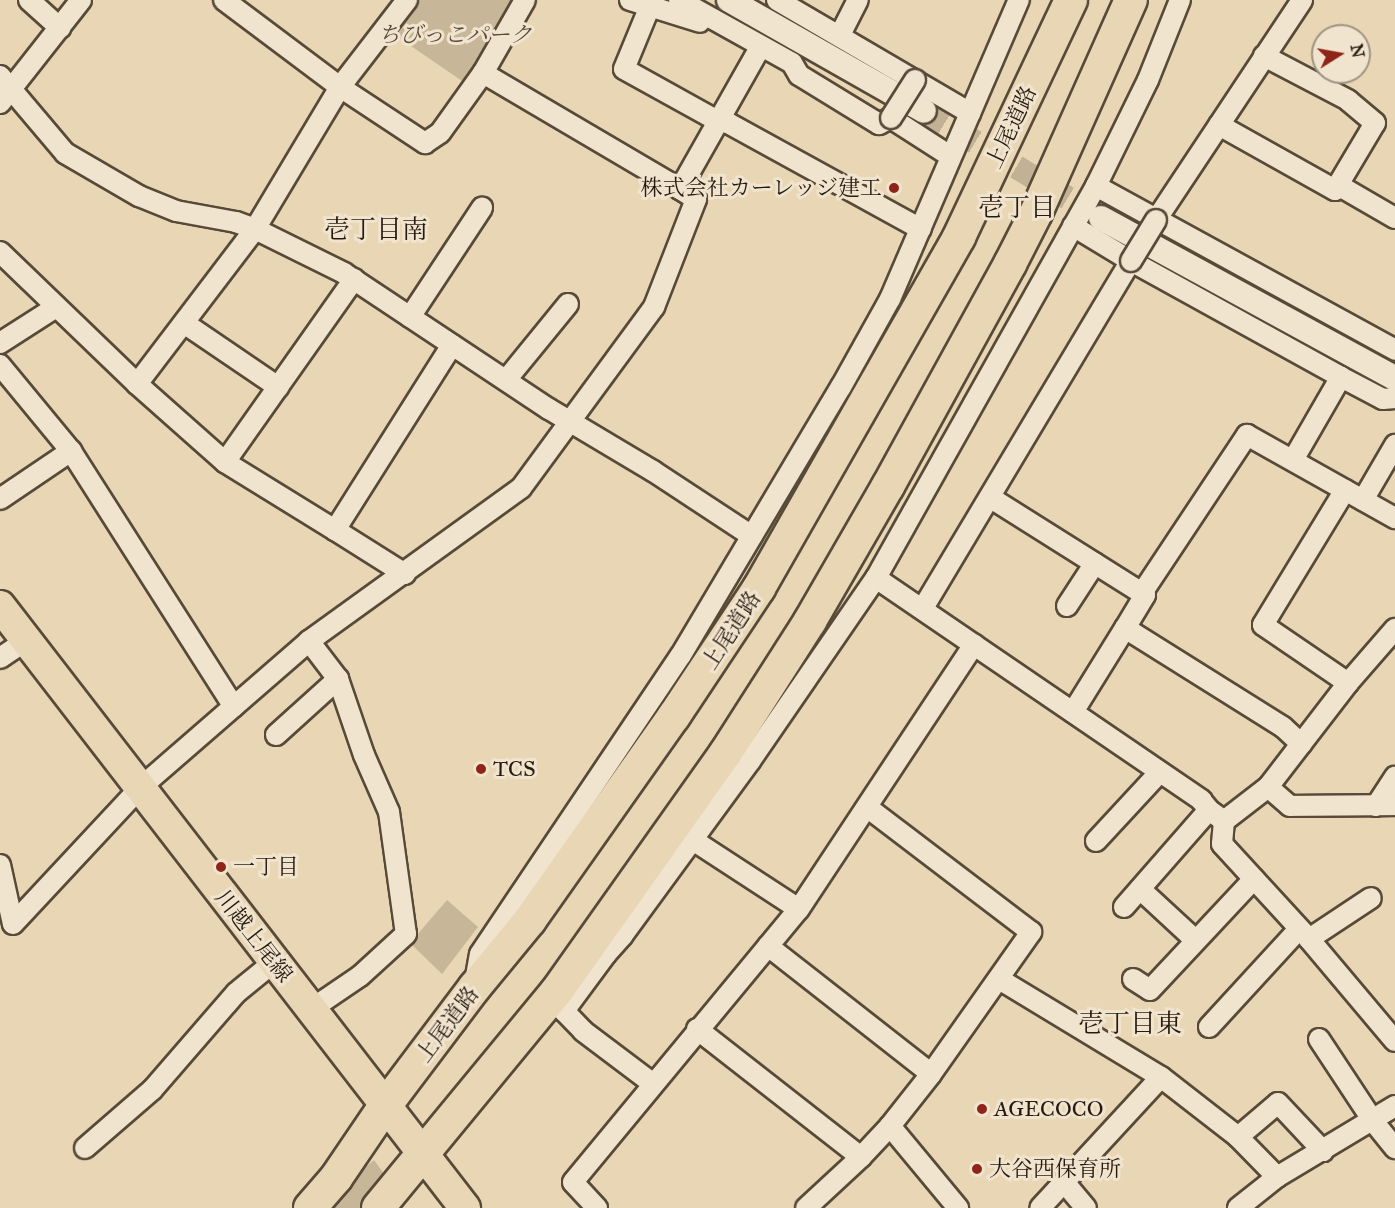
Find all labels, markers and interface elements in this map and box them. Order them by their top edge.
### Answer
park label: ちびっこパーク [378,22,532,48]
north arrow [1311,24,1371,84]
text: N [1347,42,1368,59]
street label: 上尾道路 [980,82,1042,172]
place label: 株式会社カーレッジ建工 [640,175,882,201]
marker: 株式会社カーレッジ建工 [887,181,901,195]
district label: 壱丁目 [978,192,1056,224]
district label: 壱丁目南 [324,214,428,246]
street label: 上尾道路 [696,586,766,674]
place label: TCS [493,756,536,782]
marker: TCS [474,762,488,776]
place label: 一丁目 [233,854,299,880]
marker: 一丁目 [214,860,228,874]
street label: 川越上尾線 [210,885,298,987]
street label: 上尾道路 [410,981,484,1067]
district label: 壱丁目東 [1078,1008,1182,1040]
place label: AGECOCO [994,1096,1104,1122]
marker: AGECOCO [975,1102,989,1116]
place label: 大谷西保育所 [989,1156,1121,1182]
marker: 大谷西保育所 [970,1162,984,1176]

